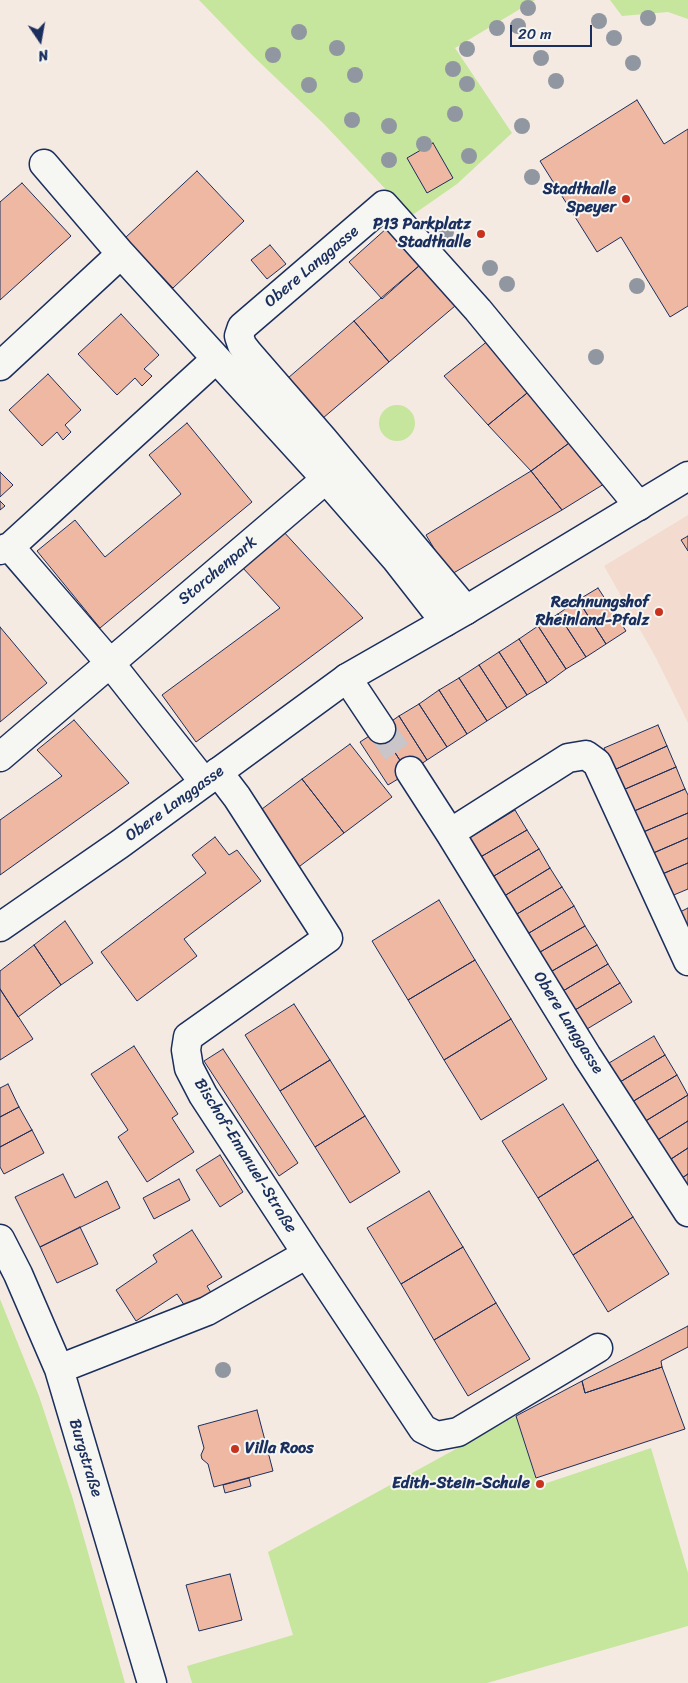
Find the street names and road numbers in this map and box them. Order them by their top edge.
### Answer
street label: Obere Langgasse [261,222,363,312]
street label: Storchenpark [175,533,261,609]
street label: Obere Langgasse [122,762,228,846]
street label: Obere Langgasse [529,968,607,1078]
street label: Bischof-Emanuel-Straße [190,1075,300,1237]
street label: Burgstraße [64,1417,106,1499]

